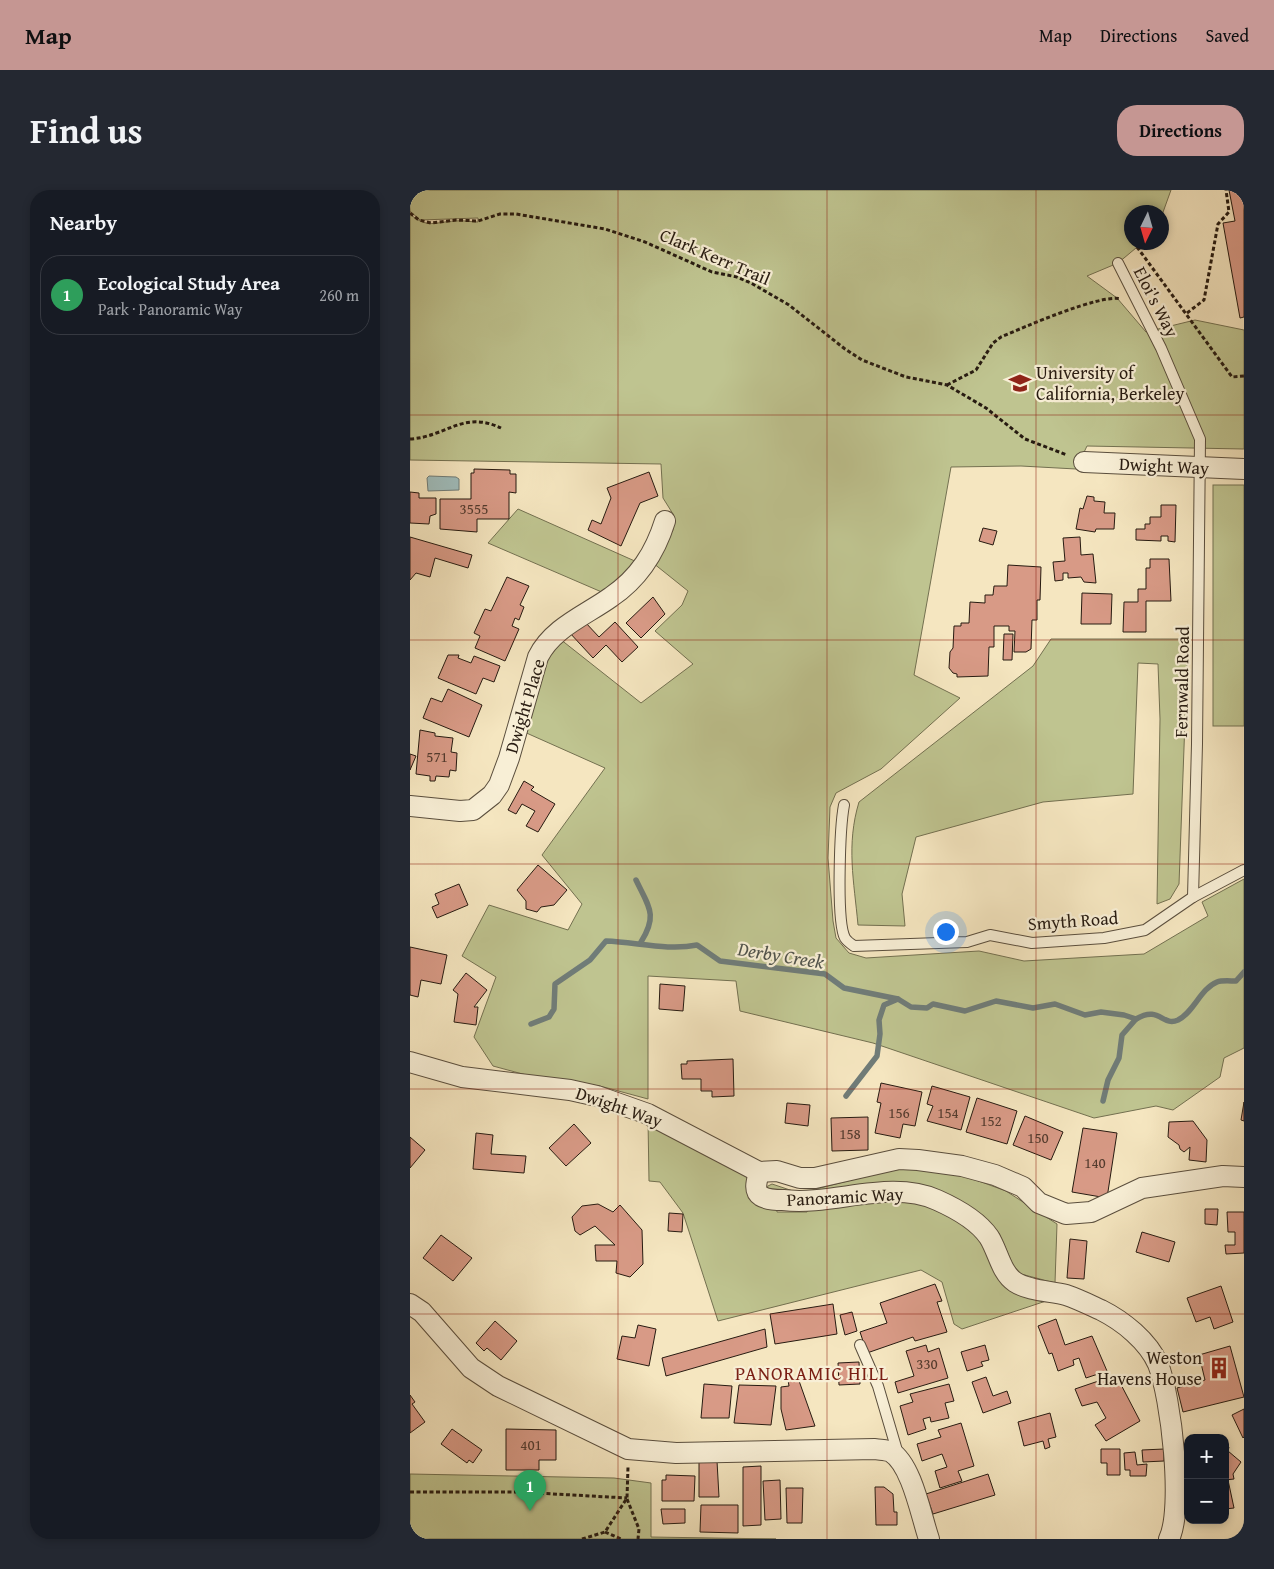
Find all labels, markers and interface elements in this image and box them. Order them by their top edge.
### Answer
text: Map [25,18,72,53]
text: Map [1039,22,1072,49]
text: Directions [1100,22,1177,49]
text: Saved [1205,22,1249,49]
text: Find us [30,105,143,156]
button: Directions [1117,105,1244,156]
north arrow [1124,205,1169,250]
text: Nearby [50,207,117,238]
street label: Clark Kerr Trail [656,221,775,292]
street label: Eloi's Way [1127,262,1186,342]
text: Ecological Study Area [98,269,280,297]
text: 1 [63,283,71,307]
text: 260 m [319,283,359,307]
text: Park · Panoramic Way [98,297,243,321]
place label: University of California, Berkeley [1036,359,1185,407]
school or university icon: University of California, Berkeley [1007,370,1033,396]
street label: Dwight Way [1118,450,1210,481]
house number: 3555 [460,498,488,519]
street label: Fernwald Road [1167,626,1196,738]
street label: Dwight Place [497,655,552,757]
house number: 571 [426,746,448,767]
street label: Smyth Road [1027,904,1119,937]
your location [933,919,959,945]
water label: Derby Creek [735,934,826,976]
street label: Dwight Way [572,1079,666,1134]
house number: 156 [888,1102,910,1123]
house number: 154 [937,1102,959,1123]
house number: 152 [980,1110,1002,1131]
house number: 158 [839,1123,861,1144]
house number: 150 [1027,1127,1049,1148]
house number: 140 [1084,1152,1106,1173]
street label: Panoramic Way [786,1180,904,1213]
place label: Weston Havens House [1097,1344,1202,1392]
house number: 330 [916,1353,938,1374]
building icon: Weston Havens House [1206,1355,1232,1381]
district label: PANORAMIC HILL [735,1359,889,1387]
house number: 401 [520,1434,542,1455]
map controls [1184,1434,1229,1524]
button: + [1184,1434,1229,1479]
pin: 1 [514,1470,546,1511]
button: − [1184,1479,1229,1524]

